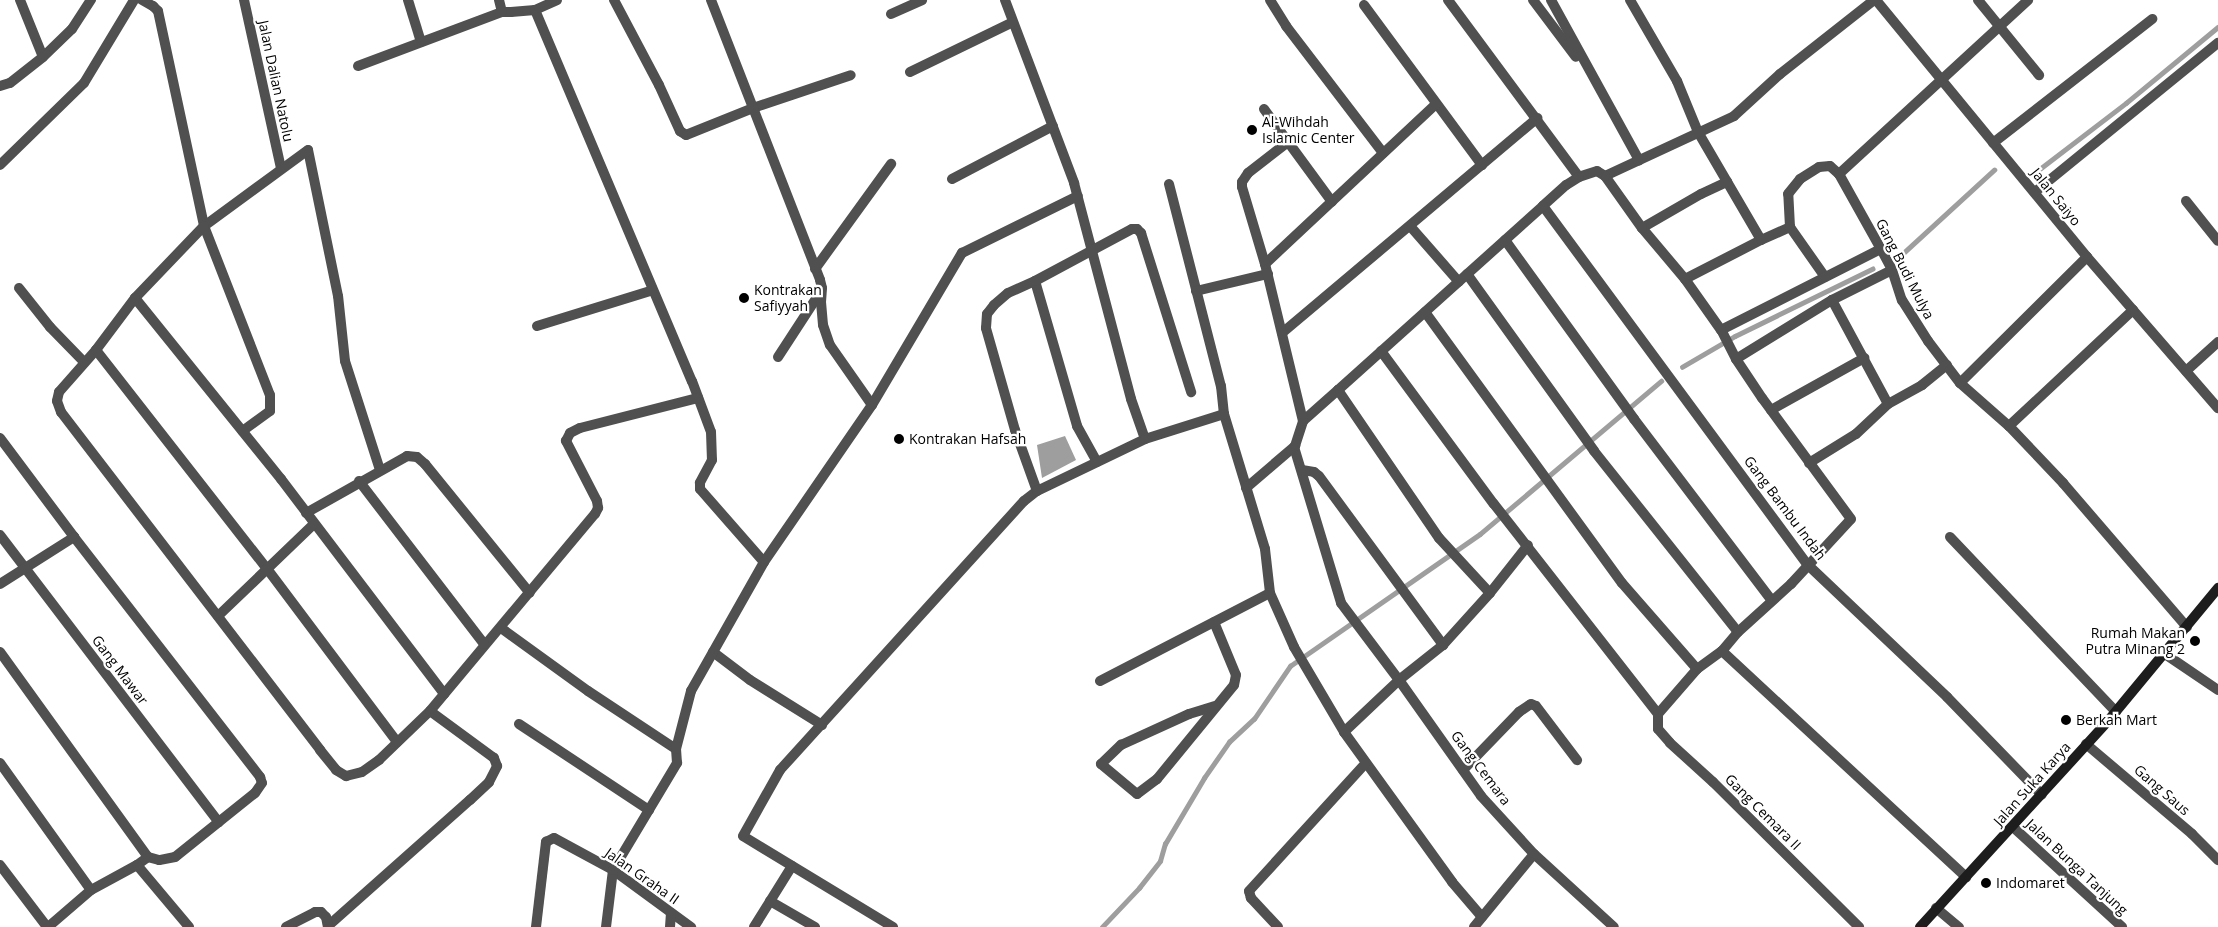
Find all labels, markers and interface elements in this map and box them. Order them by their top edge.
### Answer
street label: Jalan Dalian Natolu [255,19,297,143]
place label: Al-Wihdah Islamic Center [1262,114,1355,146]
marker: Al-Wihdah Islamic Center [1246,124,1258,136]
street label: Jalan Saiyo [2028,165,2084,229]
street label: Gang Budi Mulya [1872,216,1938,322]
place label: Kontrakan Safiyyah [754,282,822,314]
marker: Kontrakan Safiyyah [738,292,750,304]
place label: Kontrakan Hafsah [909,431,1026,447]
marker: Kontrakan Hafsah [893,433,905,445]
street label: Gang Bambu Indah [1740,453,1830,563]
place label: Rumah Makan Putra Minang 2 [2086,625,2185,658]
street label: Gang Mawar [88,632,152,708]
marker: Rumah Makan Putra Minang 2 [2189,635,2201,647]
place label: Berkah Mart [2076,712,2157,728]
marker: Berkah Mart [2060,714,2072,726]
street label: Gang Cemara [1448,728,1514,808]
street label: Jalan Suka Karya [1990,739,2074,829]
street label: Gang Saus [2131,761,2193,819]
street label: Gang Cemara II [1722,771,1804,853]
street label: Jalan Bunga Tanjung [2023,816,2131,918]
street label: Jalan Graha II [602,844,682,908]
place label: Indomaret [1996,875,2065,891]
marker: Indomaret [1980,877,1992,889]

